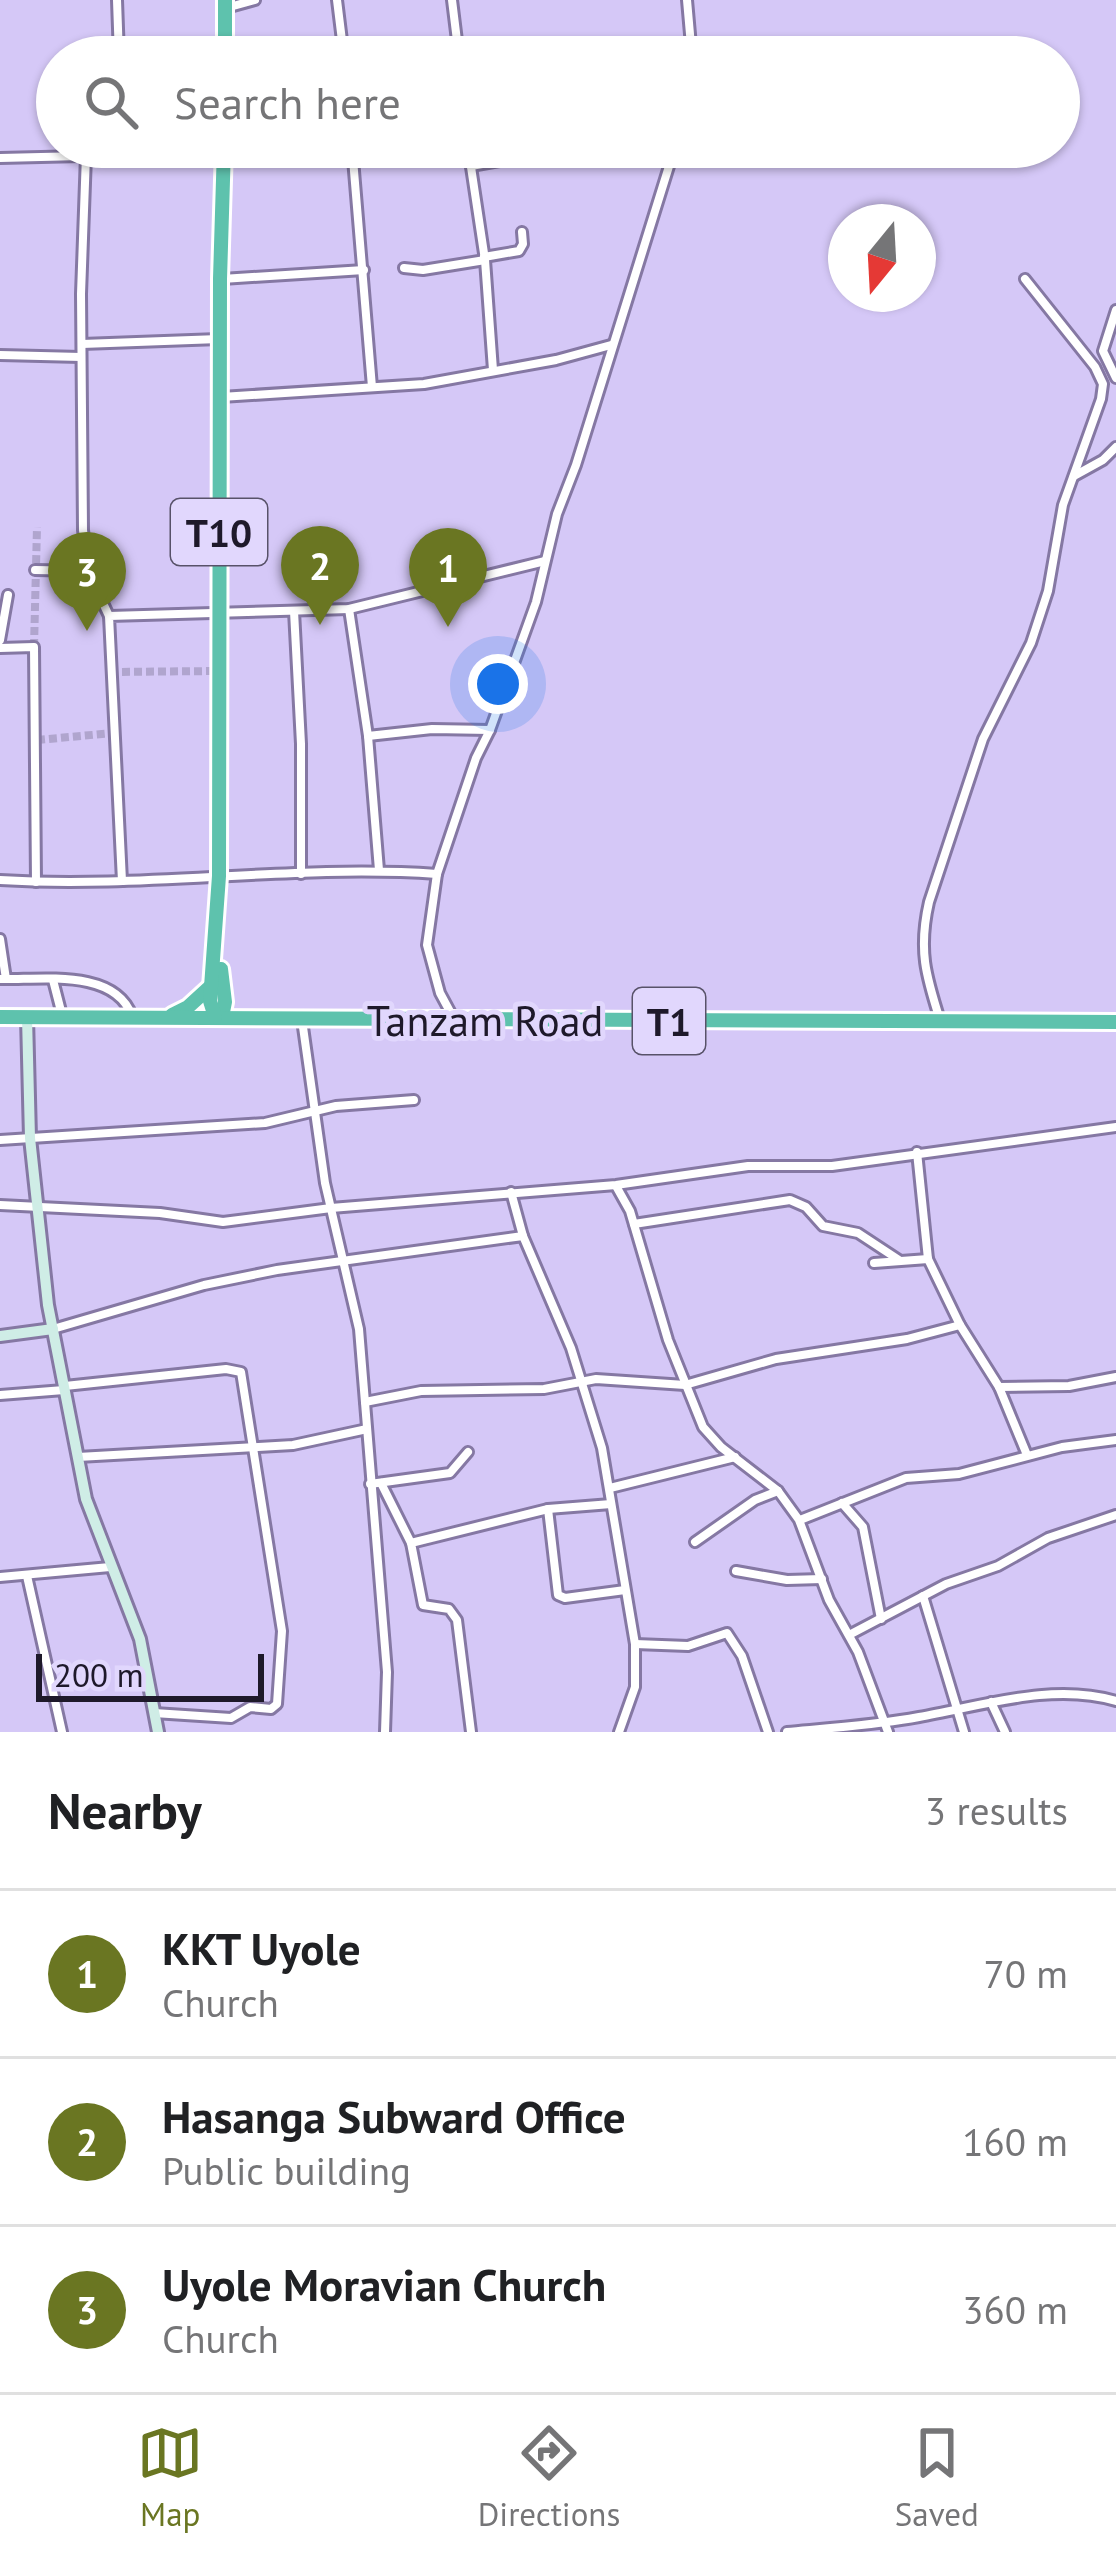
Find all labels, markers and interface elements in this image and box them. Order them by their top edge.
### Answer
search box [36,36,1080,168]
icon: search [78,69,144,135]
text: Search here [174,73,401,131]
north arrow [828,204,936,312]
road number: T10 [171,499,267,565]
pin: 2 [281,526,359,625]
pin: 1 [409,528,487,627]
pin: 3 [48,532,126,631]
your location [468,654,528,714]
road number: T1 [633,988,705,1054]
street label: Tanzam Road [367,993,603,1048]
scale bar [36,1648,264,1701]
text: 200 m [54,1653,144,1696]
text: Nearby [48,1777,202,1843]
text: 3 results [925,1785,1068,1836]
text: KKT Uyole [162,1919,361,1977]
text: 1 [76,1948,98,1999]
text: 70 m [983,1948,1068,1999]
text: Church [162,1977,279,2028]
text: Hasanga Subward Office [162,2087,626,2145]
text: 2 [76,2116,98,2167]
text: 160 m [962,2116,1068,2167]
text: Public building [162,2145,411,2196]
text: Uyole Moravian Church [162,2255,606,2313]
text: 3 [76,2284,98,2335]
text: 360 m [962,2284,1068,2335]
text: Church [162,2313,279,2364]
tab: Map [137,2420,203,2535]
tab: Directions [478,2420,620,2535]
tab: Saved [895,2420,979,2535]

